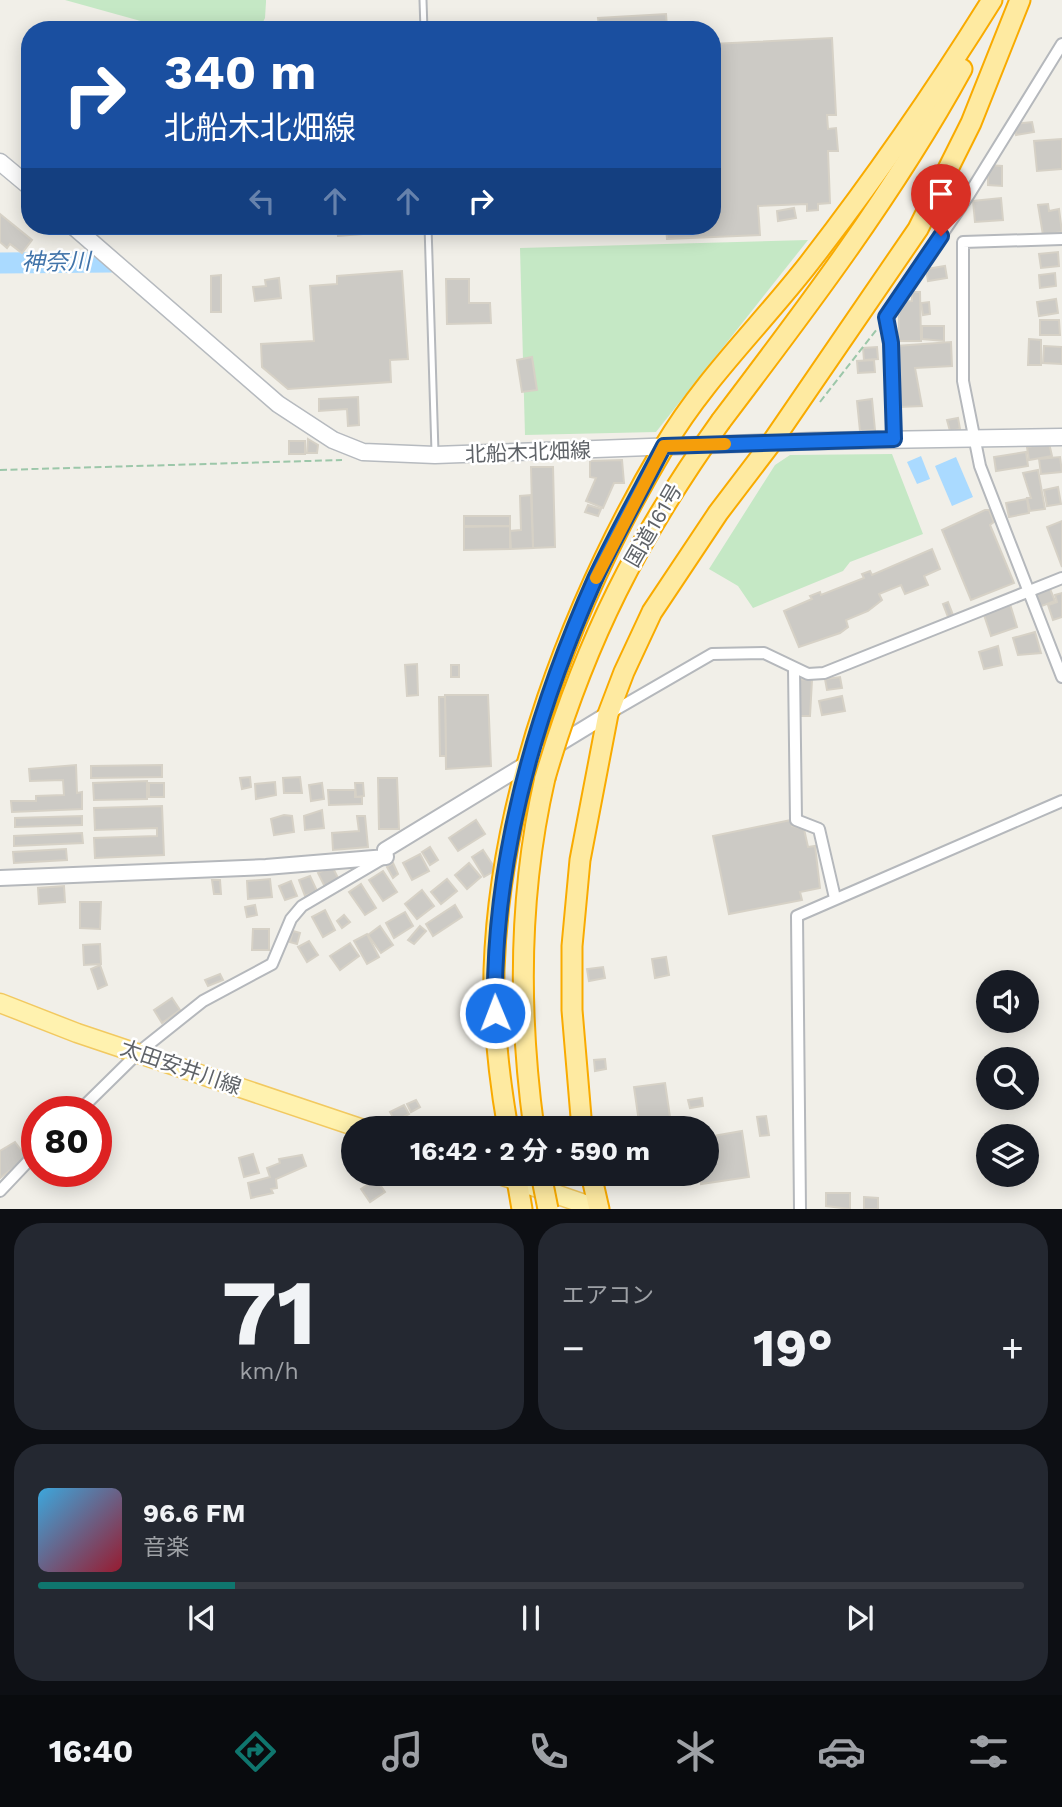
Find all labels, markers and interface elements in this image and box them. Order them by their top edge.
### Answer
text: 340 m [164,43,316,101]
icon: right [49,49,140,140]
text: 北船木北畑線 [164,109,356,147]
pin [911,164,971,236]
icon: arrive [922,175,960,213]
icon: left [243,182,281,220]
icon: ahead [316,182,354,220]
icon: ahead [389,182,427,220]
icon: right [462,182,500,220]
water label: 神奈川 [21,248,94,276]
street label: 北船木北畑線 [465,437,591,467]
street label: 国道161号 [619,479,687,571]
map controls [976,970,1039,1187]
button: sound [976,970,1039,1033]
position arrow [458,976,532,1050]
street label: 太田安井川線 [117,1035,245,1099]
button: search [976,1047,1039,1110]
speed limit sign: 80 [21,1096,112,1187]
button: layers [976,1124,1039,1187]
text: 16:42 · 2 分 · 590 m [410,1136,650,1166]
text: 71 [222,1259,316,1366]
text: エアコン [562,1282,654,1309]
text: 19° [753,1318,833,1379]
text: − [562,1326,585,1370]
text: + [1001,1326,1024,1370]
text: km/h [239,1358,299,1385]
text: 96.6 FM [143,1498,245,1528]
text: 音楽 [143,1534,189,1561]
icon: previous [183,1599,221,1637]
icon: pause [512,1599,550,1637]
icon: next [841,1599,879,1637]
icon: directions [231,1727,280,1776]
icon: music [378,1727,427,1776]
icon: phone [524,1727,573,1776]
icon: climate [671,1727,720,1776]
icon: car [817,1727,866,1776]
icon: filters [964,1727,1013,1776]
text: 16:40 [49,1732,133,1770]

